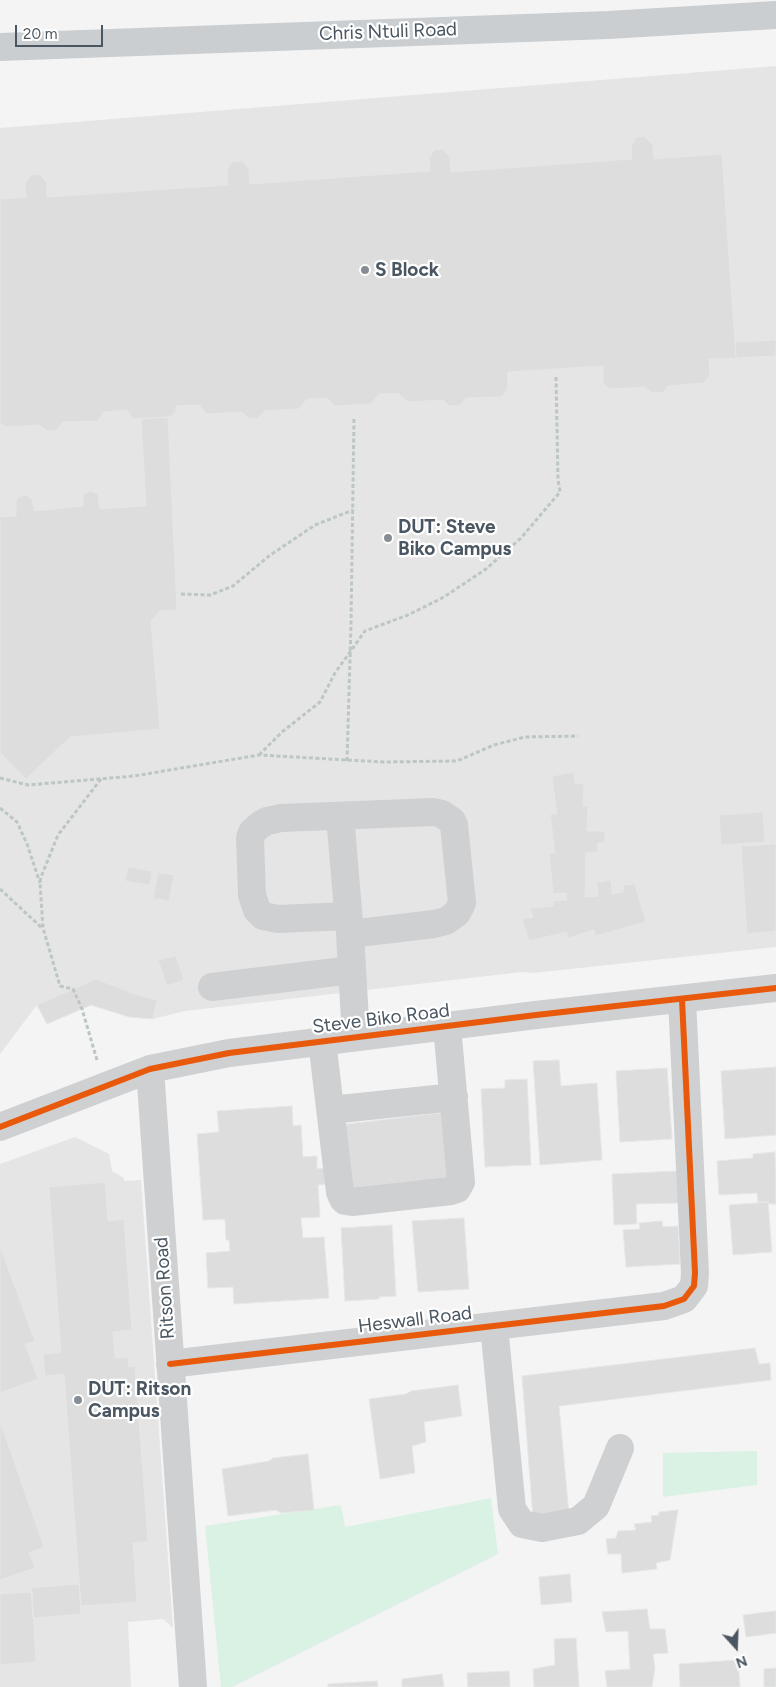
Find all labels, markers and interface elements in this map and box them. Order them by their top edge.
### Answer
scale bar [18,15,105,47]
street label: Chris Ntuli Road [319,18,457,46]
text: 20 m [23,25,57,43]
place label: S Block [375,259,439,281]
marker: S Block [359,264,371,276]
place label: DUT: Steve Biko Campus [398,516,511,560]
marker: DUT: Steve Biko Campus [382,532,394,544]
street label: Steve Biko Road [311,999,451,1039]
street label: Ritson Road [150,1236,180,1340]
street label: Heswall Road [357,1302,473,1338]
place label: DUT: Ritson Campus [88,1378,191,1422]
marker: DUT: Ritson Campus [72,1394,84,1406]
north arrow [711,1622,761,1672]
text: N [733,1652,749,1671]

